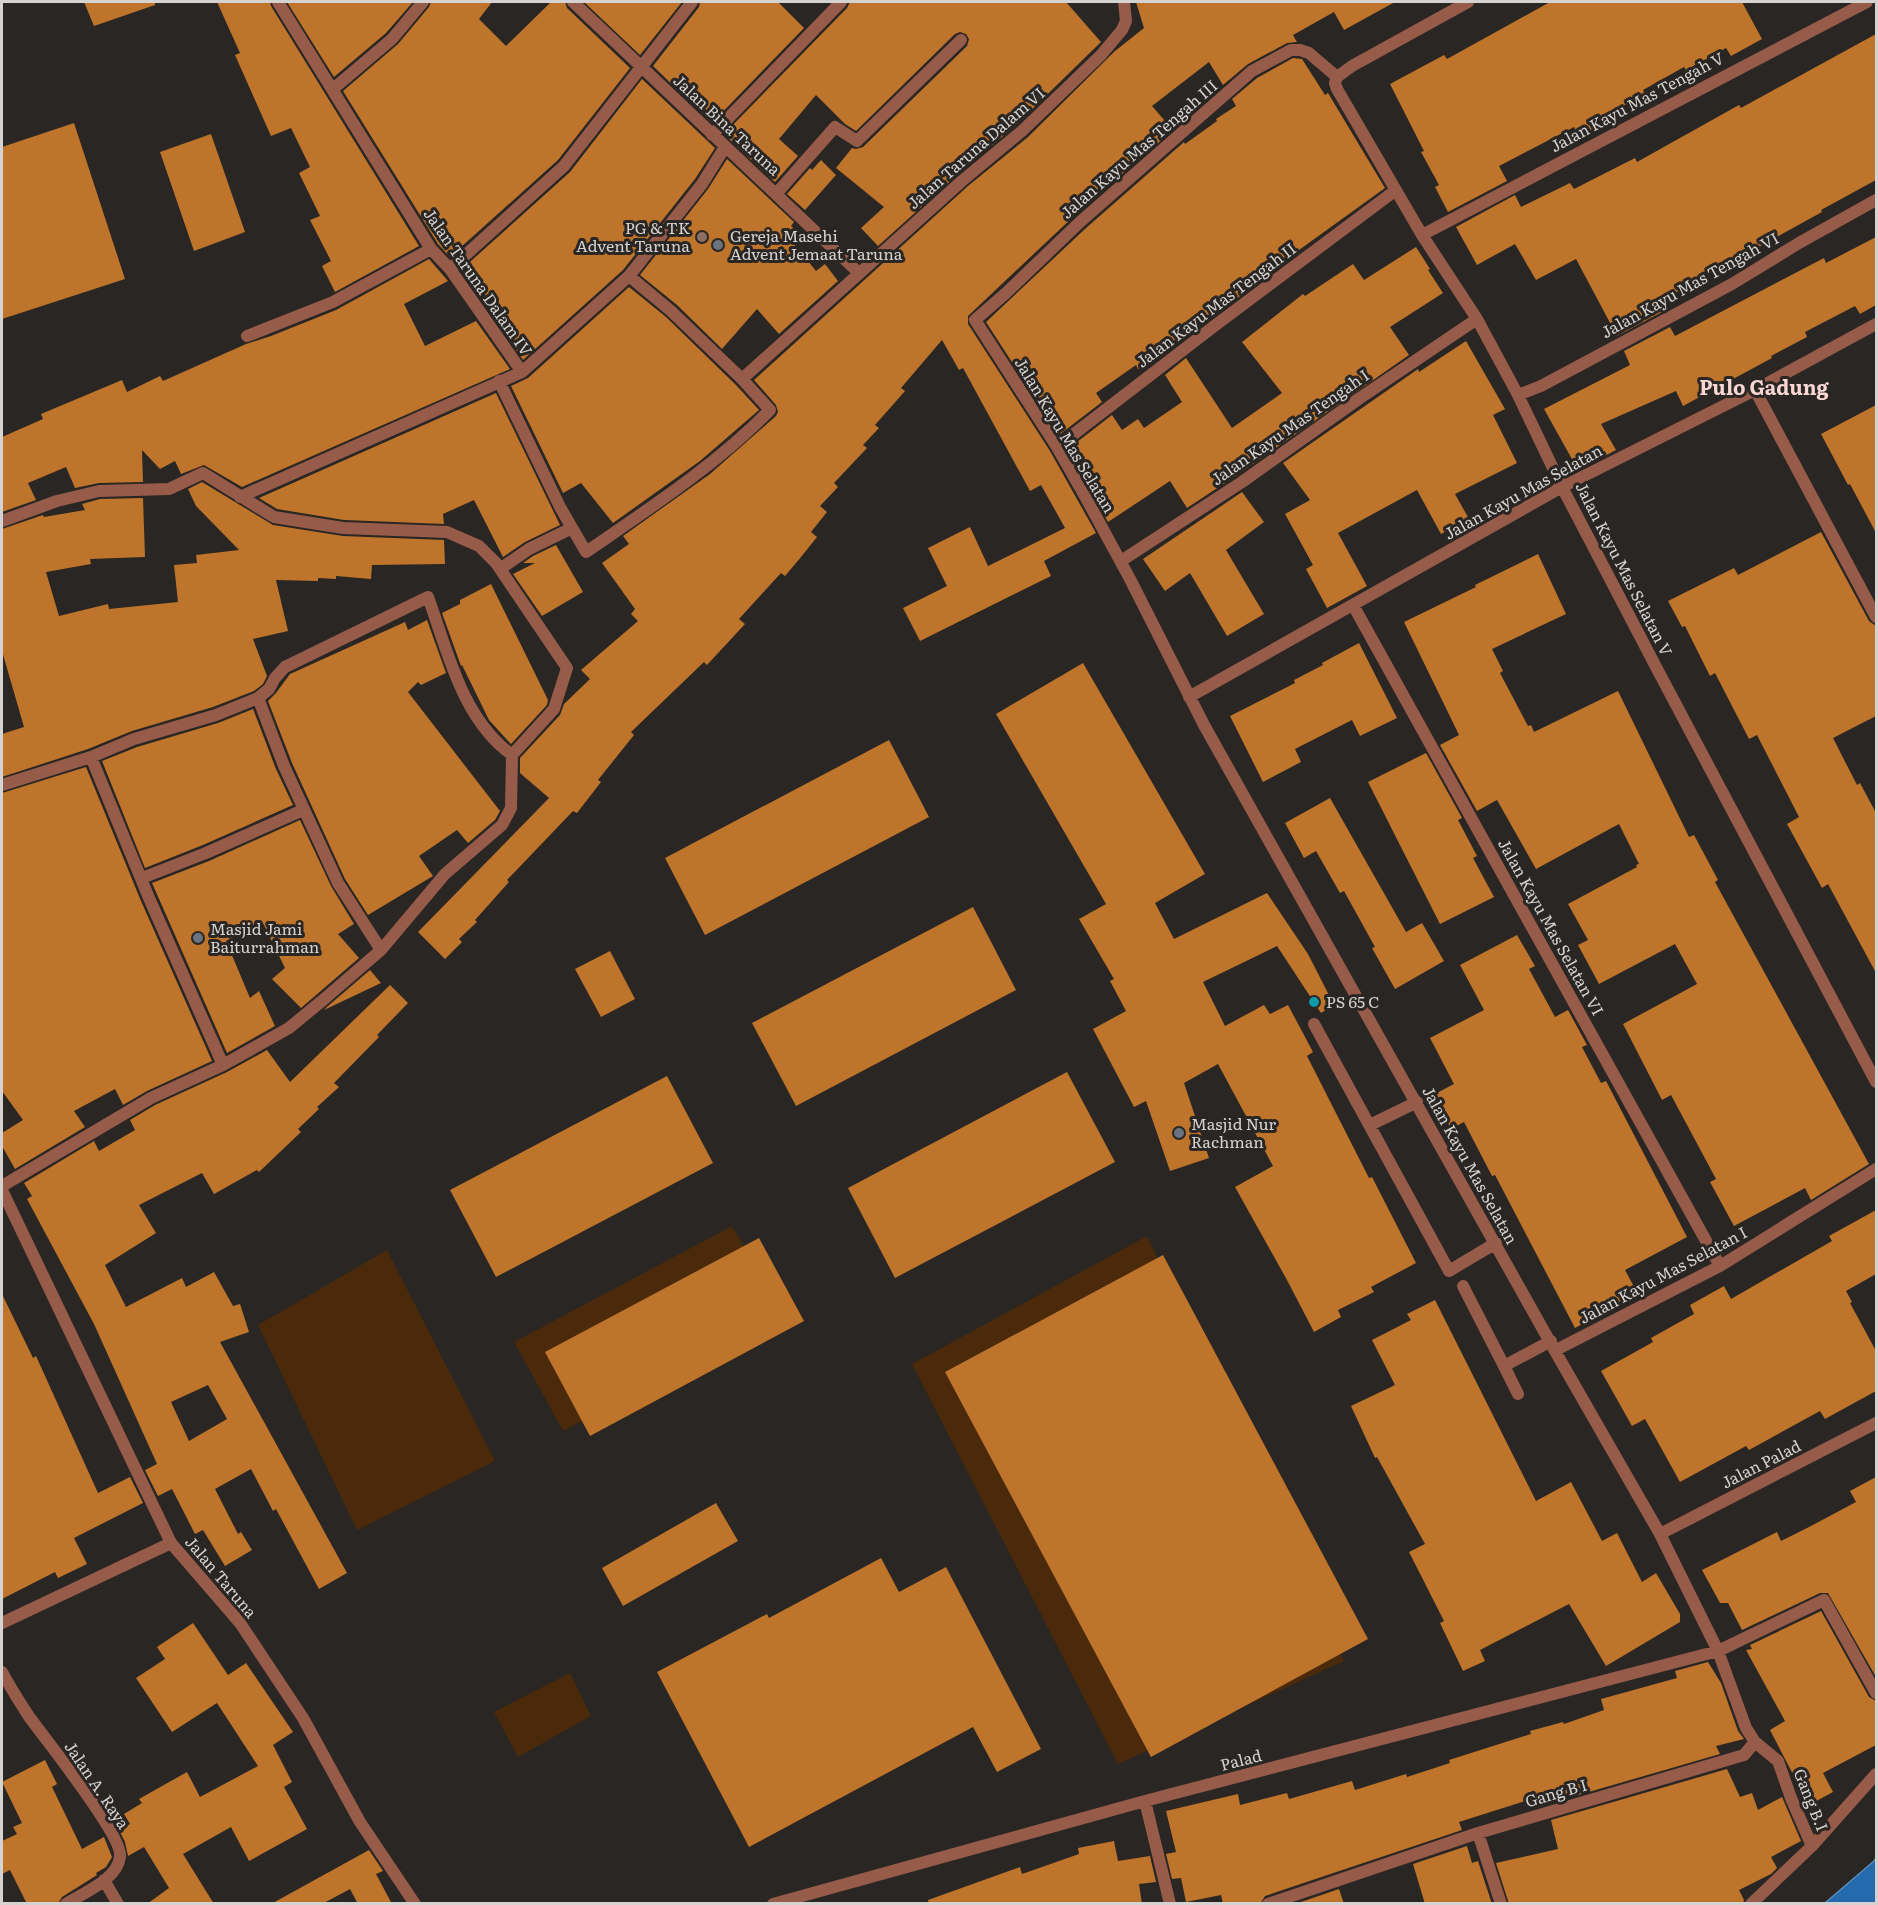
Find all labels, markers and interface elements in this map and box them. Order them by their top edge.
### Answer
street label: Jalan Kayu Mas Tengah V [1545,45,1728,157]
street label: Jalan Bina Taruna [669,68,787,181]
street label: Jalan Kayu Mas Tengah III [1054,73,1222,223]
street label: Jalan Taruna Dalam VI [901,81,1049,214]
street label: Jalan Taruna Dalam IV [419,203,539,360]
place label: PG & TK Advent Taruna [576,215,690,257]
place label: Gereja Masehi Advent Jemaat Taruna [730,223,903,265]
street label: Jalan Kayu Mas Tengah VI [1596,225,1783,343]
marker: PG & TK Advent Taruna [695,230,709,244]
street label: Jalan Kayu Mas Tengah II [1130,236,1300,372]
marker: Gereja Masehi Advent Jemaat Taruna [711,238,725,252]
street label: Jalan Kayu Mas Selatan [1010,352,1122,517]
street label: Jalan Kayu Mas Tengah I [1205,362,1373,490]
district label: Pulo Gadung [1699,371,1830,401]
street label: Jalan Kayu Mas Selatan [1439,437,1606,545]
street label: Jalan Kayu Mas Selatan V [1570,477,1679,660]
street label: Jalan Kayu Mas Selatan VI [1493,834,1611,1020]
place label: Masjid Jami Baiturrahman [210,916,320,958]
marker: Masjid Jami Baiturrahman [191,931,205,945]
place label: PS 65 C [1326,989,1380,1013]
marker: PS 65 C [1307,995,1321,1009]
street label: Jalan Kayu Mas Selatan [1417,1081,1525,1248]
place label: Masjid Nur Rachman [1191,1111,1277,1153]
marker: Masjid Nur Rachman [1172,1126,1186,1140]
street label: Jalan Kayu Mas Selatan I [1574,1220,1751,1329]
street label: Jalan Palad [1717,1433,1805,1493]
street label: Jalan Taruna [180,1530,264,1623]
street label: Jalan A. Raya [59,1736,136,1834]
street label: Palad [1218,1742,1264,1776]
street label: Gang B.I [1789,1765,1835,1835]
street label: Gang B I [1522,1772,1590,1812]

